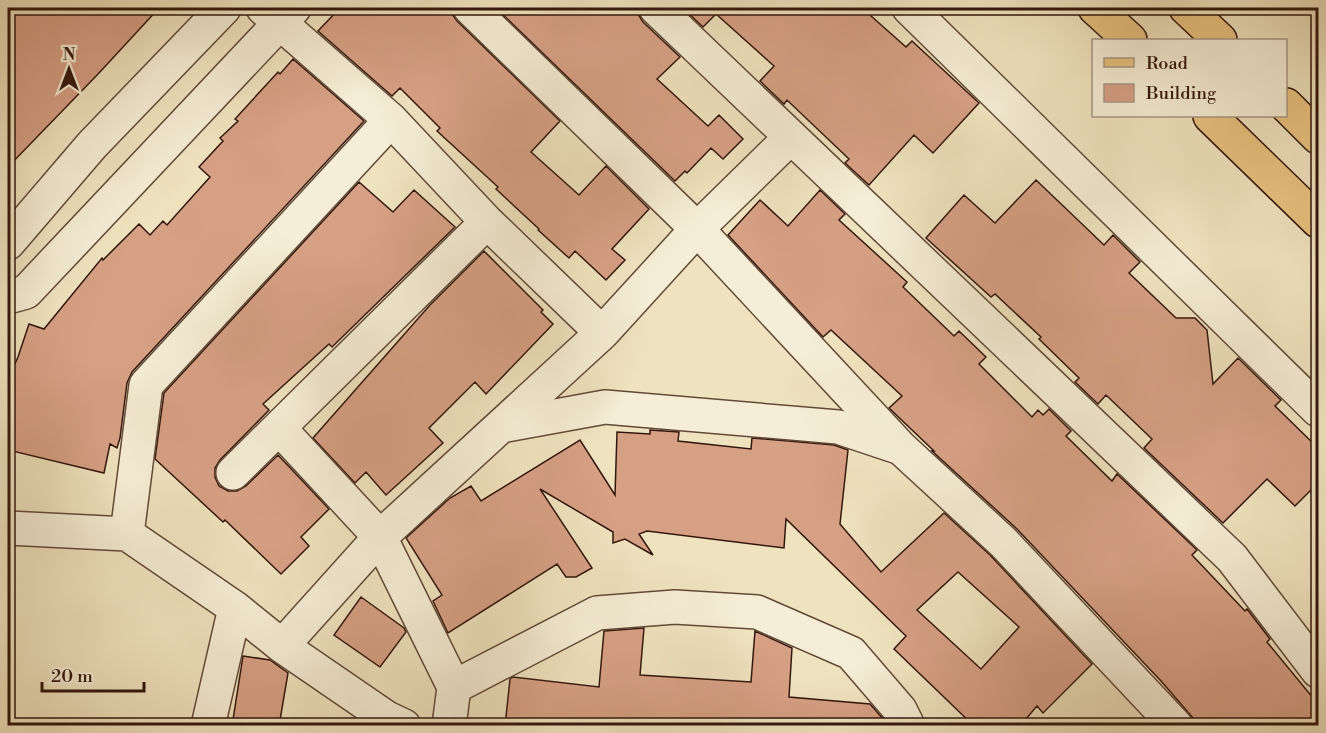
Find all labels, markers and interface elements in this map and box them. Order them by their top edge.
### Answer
north arrow [39,39,99,99]
legend [1092,39,1287,117]
text: N [63,45,76,65]
text: Road [1146,52,1189,75]
text: Building [1145,82,1217,105]
scale bar [42,655,144,693]
text: 20 m [51,665,93,688]

